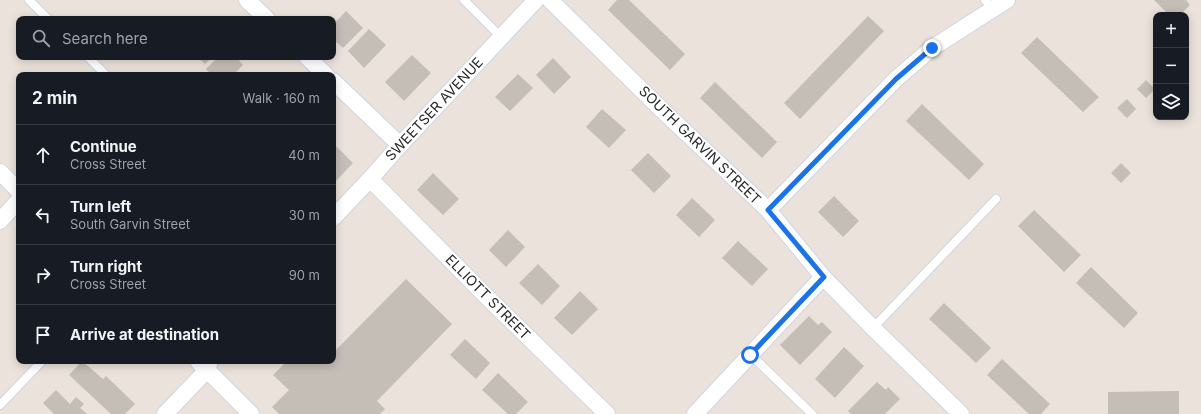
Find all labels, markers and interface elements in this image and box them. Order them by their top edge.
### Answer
map controls [1153,12,1189,120]
button: + [1153,12,1189,48]
search box [16,16,336,60]
icon: search [30,27,52,49]
text: Search here [62,29,148,48]
route end [923,39,941,57]
button: − [1153,48,1189,84]
street label: SWEETSER AVENUE [381,53,486,164]
street label: SOUTH GARVIN STREET [636,82,765,207]
button: layers [1153,84,1189,120]
text: 2 min [32,88,77,108]
text: Walk · 160 m [243,90,320,106]
text: Continue [70,137,137,156]
icon: ahead [32,144,54,166]
text: 40 m [288,147,320,163]
text: Cross Street [70,156,146,172]
text: Turn left [70,197,131,216]
icon: left [32,204,54,226]
text: 30 m [289,207,320,223]
text: South Garvin Street [70,216,190,232]
street label: ELLIOTT STREET [442,251,534,343]
text: Turn right [70,257,142,276]
icon: right [32,264,54,286]
text: 90 m [289,267,320,283]
text: Cross Street [70,276,146,292]
icon: arrive [32,324,54,346]
text: Arrive at destination [70,325,219,344]
route start [741,346,759,364]

